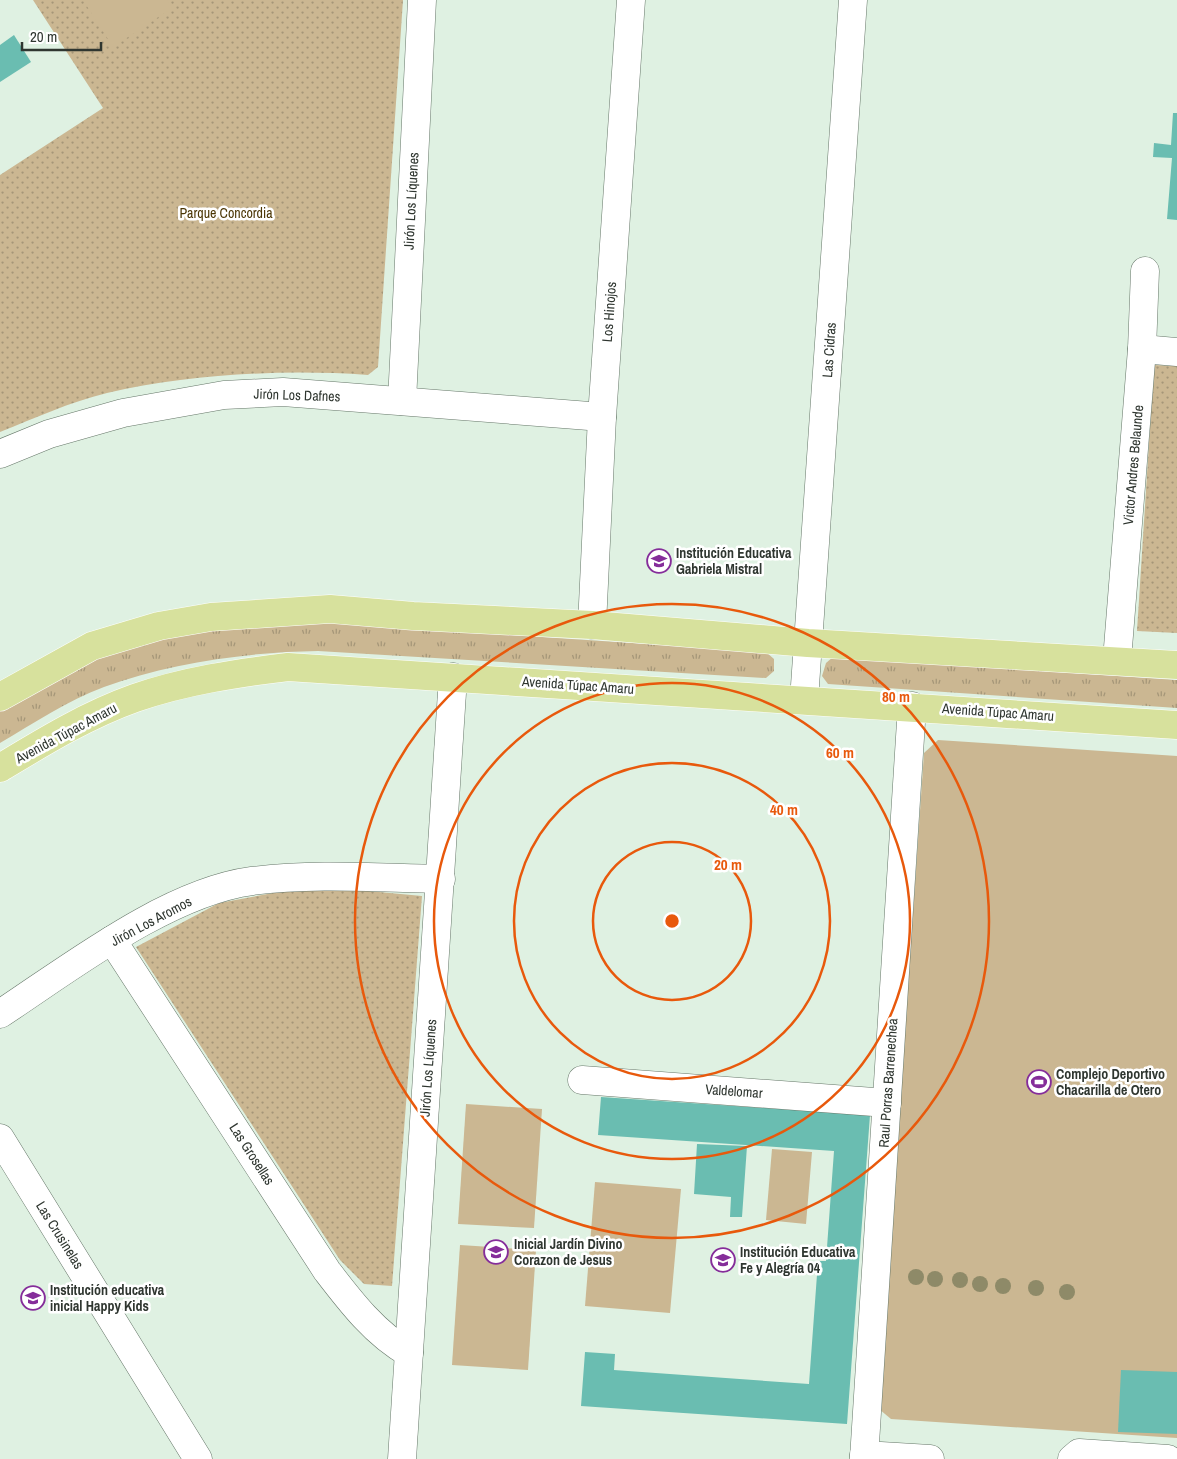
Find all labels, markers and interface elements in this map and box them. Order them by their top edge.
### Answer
scale bar [22,20,101,52]
text: 20 m [30,26,57,47]
street label: Jirón Los Líquenes [399,152,423,250]
park label: Parque Concordia [179,204,273,222]
street label: Los Hinojos [598,281,620,343]
street label: Las Cidras [818,321,840,378]
street label: Jirón Los Dafnes [253,384,341,406]
street label: Victor Andres Belaunde [1119,404,1147,526]
place label: Institución Educativa Gabriela Mistral [676,544,792,578]
school or university icon: Institución Educativa Gabriela Mistral [646,548,672,574]
street label: Avenida Túpac Amaru [520,672,635,698]
text: 80 m [882,686,910,707]
street label: Avenida Túpac Amaru [11,699,120,768]
street label: Avenida Túpac Amaru [940,699,1055,725]
text: 60 m [826,742,854,763]
text: 40 m [770,799,798,820]
text: 20 m [714,854,742,875]
street label: Jirón Los Aromos [107,892,195,950]
centre of rings [663,912,681,930]
street label: Raul Porras Barrenechea [875,1017,902,1148]
street label: Jirón Los Líquenes [416,1018,440,1117]
place label: Complejo Deportivo Chacarilla de Otero [1056,1065,1165,1099]
sports icon: Complejo Deportivo Chacarilla de Otero [1026,1069,1052,1095]
street label: Valdelomar [705,1080,763,1102]
street label: Las Grosellas [225,1120,279,1189]
street label: Las Crusinelas [32,1198,88,1272]
place label: Inicial Jardín Divino Corazon de Jesus [514,1235,622,1269]
school or university icon: Inicial Jardín Divino Corazon de Jesus [483,1239,509,1265]
place label: Institución Educativa Fe y Alegría 04 [740,1243,856,1277]
school or university icon: Institución Educativa Fe y Alegría 04 [710,1247,736,1273]
place label: Institución educativa inicial Happy Kids [50,1281,165,1315]
school or university icon: Institución educativa inicial Happy Kids [20,1285,46,1311]

